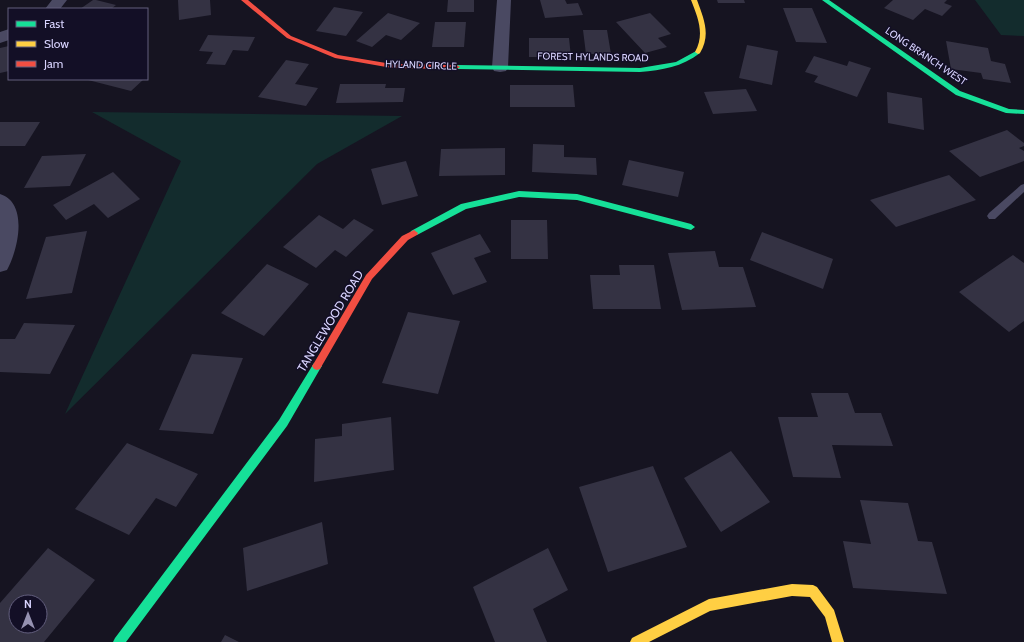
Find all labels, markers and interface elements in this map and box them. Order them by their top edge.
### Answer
legend [8,8,148,80]
text: Fast [44,16,64,31]
street label: LONG BRANCH WEST [883,24,970,88]
text: Slow [44,36,69,51]
street label: FOREST HYLANDS ROAD [537,50,649,64]
text: Jam [43,56,63,71]
street label: HYLAND CIRCLE [385,57,458,73]
street label: TANGLEWOOD ROAD [294,267,366,375]
north arrow [8,594,48,634]
text: N [24,597,32,611]

